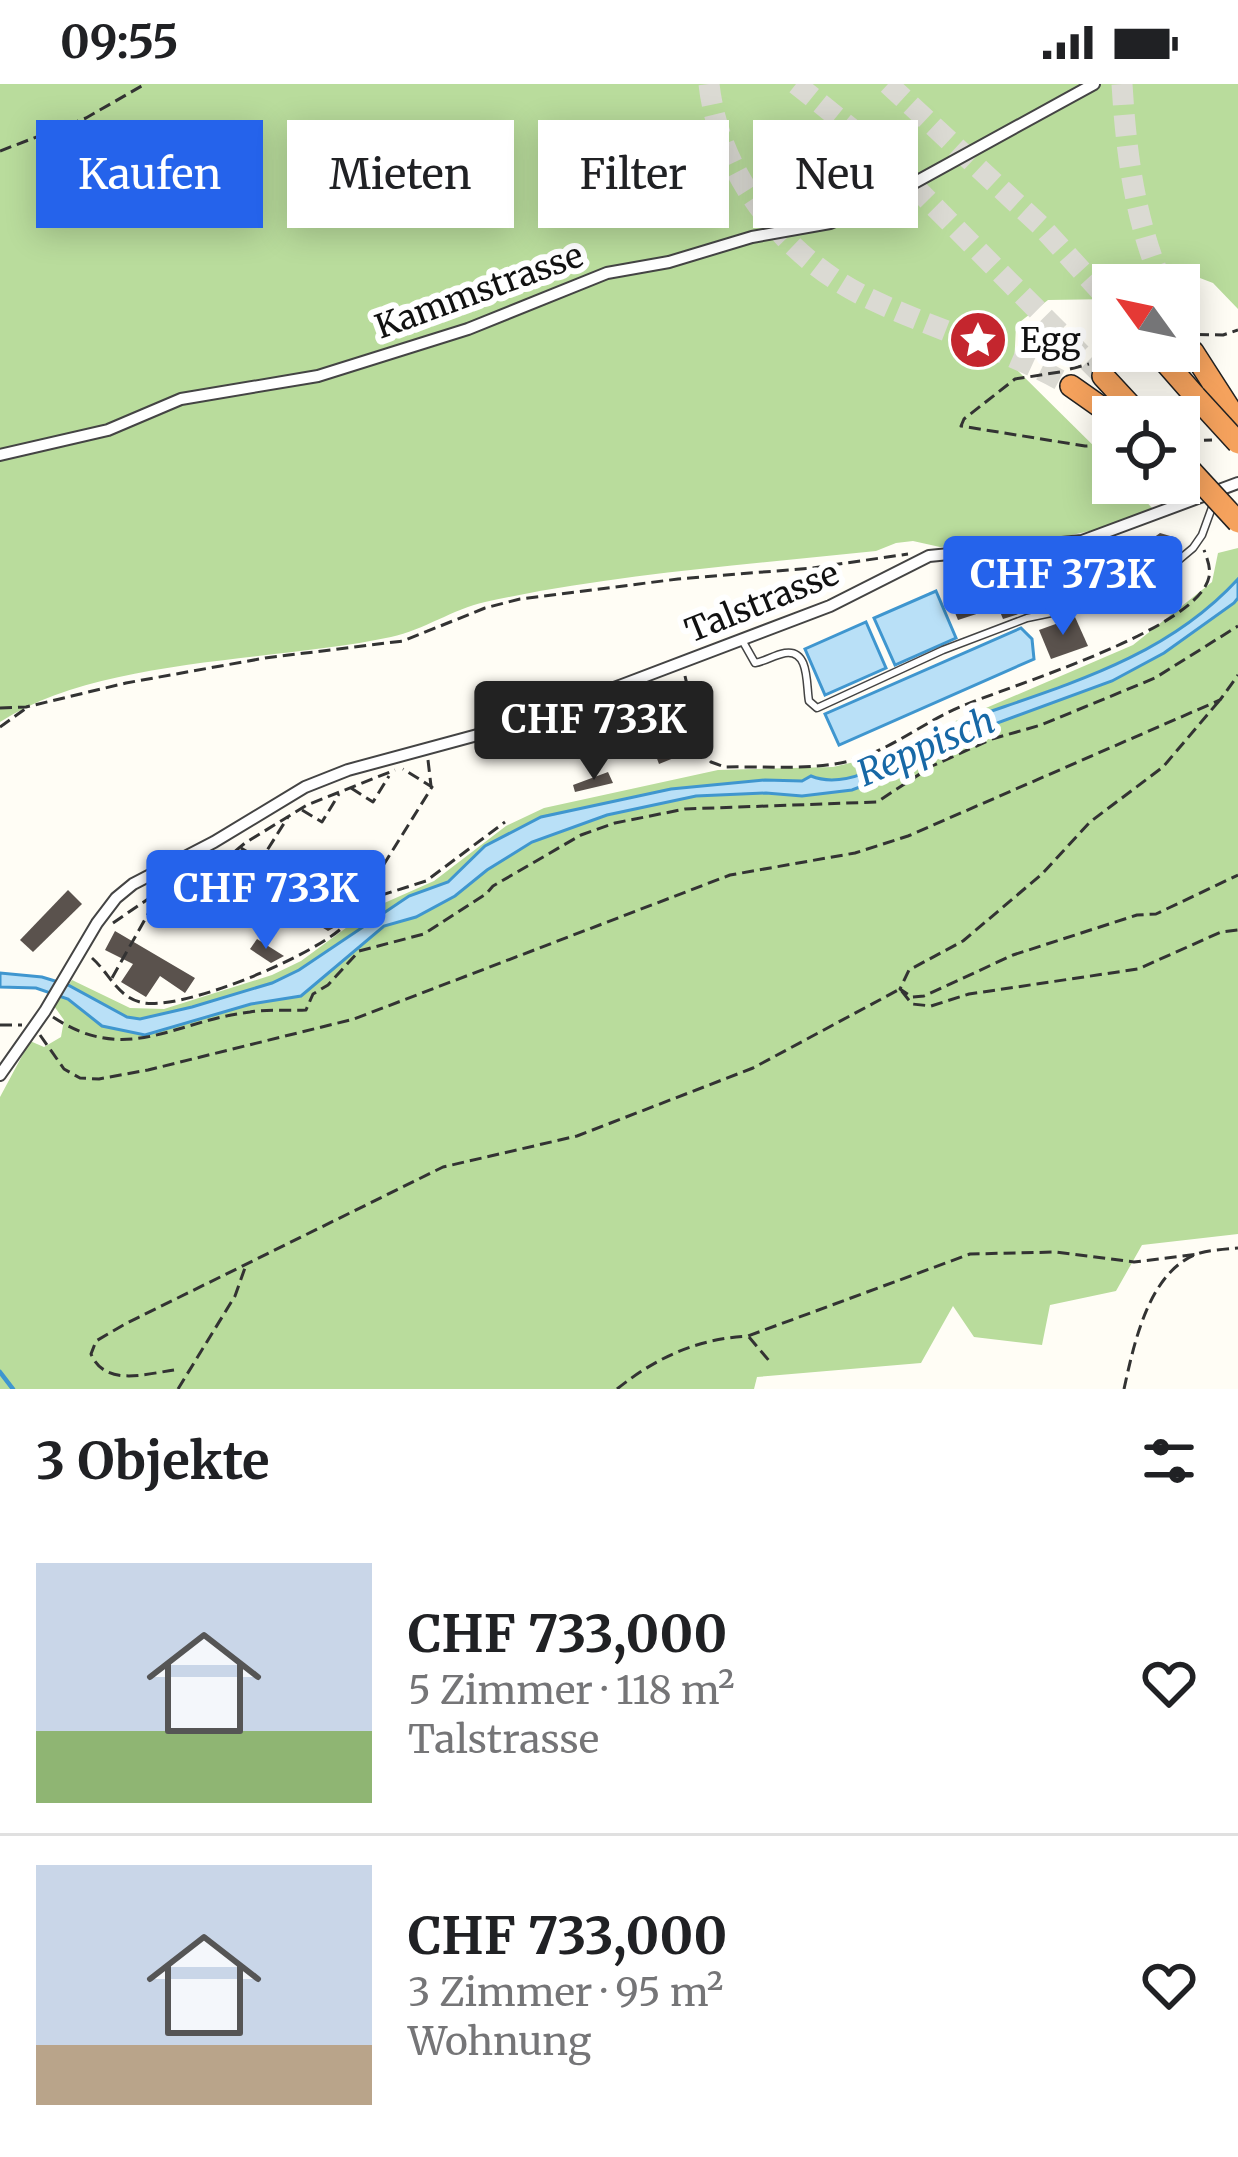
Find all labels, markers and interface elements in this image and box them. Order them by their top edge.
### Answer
text: 09:55 [60,14,178,70]
chip: Kaufen [36,120,263,228]
chip: Mieten [287,120,514,228]
chip: Filter [538,120,729,228]
chip: Neu [753,120,918,228]
street label: Kammstrasse [370,234,588,348]
north arrow [1092,264,1200,372]
map controls [1092,264,1200,504]
place icon: Egg [947,309,1009,371]
place label: Egg [1020,320,1081,361]
button: locate [1092,396,1200,504]
pin: CHF 373K [939,536,1187,638]
text: CHF 373K [970,550,1156,599]
street label: Talstrasse [679,553,845,651]
pin: CHF 733K [470,681,718,783]
text: CHF 733K [501,695,687,744]
water label: Reppisch [851,698,1001,796]
pin: CHF 733K [142,850,390,952]
text: CHF 733K [173,864,359,913]
icon: filters [1136,1428,1202,1494]
text: 3 Objekte [36,1429,270,1493]
text: CHF 733,000 [408,1602,727,1666]
icon: home [132,1611,276,1755]
icon: heart [1136,1650,1202,1716]
text: 5 Zimmer · 118 m² [408,1666,735,1715]
text: Talstrasse [408,1715,599,1764]
text: CHF 733,000 [408,1904,727,1968]
icon: home [132,1913,276,2057]
icon: heart [1136,1952,1202,2018]
text: 3 Zimmer · 95 m² [408,1968,723,2017]
text: Wohnung [408,2017,591,2066]

